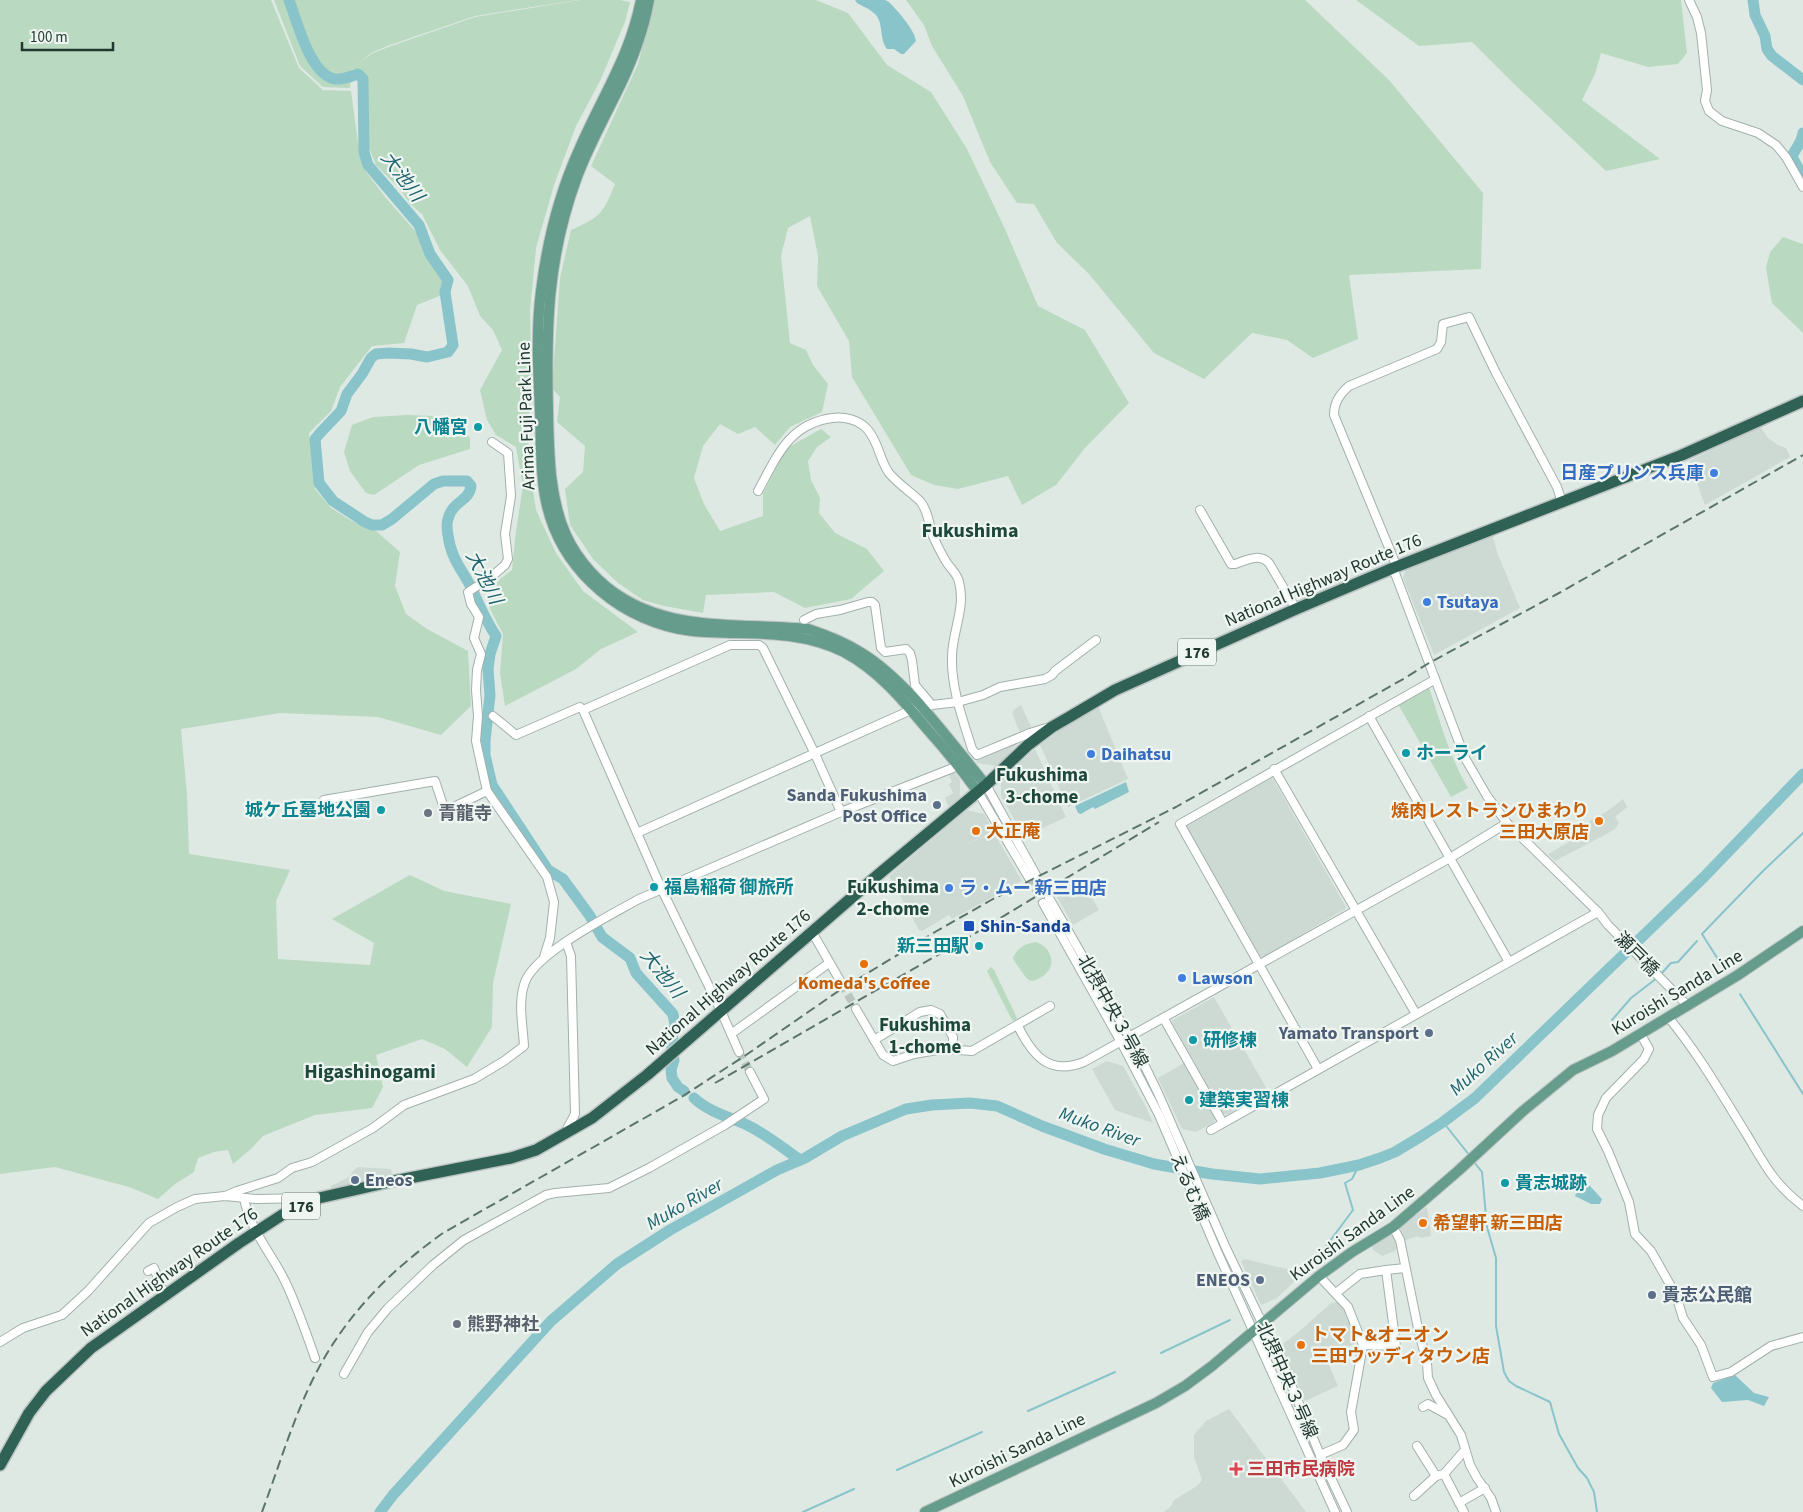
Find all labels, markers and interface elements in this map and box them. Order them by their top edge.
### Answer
scale bar [22,20,114,52]
text: 100 m [30,27,68,48]
water label: 大池川 [374,146,431,209]
street label: Arima Fuji Park Line [511,341,542,490]
place label: 八幡宮 [414,415,468,440]
marker: 八幡宮 [472,421,484,433]
place label: 日産プリンス兵庫 [1560,461,1704,486]
marker: 日産プリンス兵庫 [1708,467,1720,479]
district label: Fukushima [922,517,1018,545]
street label: National Highway Route 176 [1221,528,1425,633]
water label: 大池川 [459,546,510,611]
place label: Tsutaya [1437,590,1499,615]
marker: Tsutaya [1421,596,1433,608]
road number: 176 [1178,638,1216,666]
place label: ホーライ [1416,741,1488,766]
place label: Daihatsu [1101,742,1171,767]
marker: ホーライ [1400,747,1412,759]
marker: Daihatsu [1085,748,1097,760]
district label: Fukushima 3-chome [996,762,1088,811]
place label: Sanda Fukushima Post Office [787,783,927,829]
place label: 城ケ丘墓地公園 [245,798,371,823]
marker: Sanda Fukushima Post Office [931,799,943,811]
place label: 焼肉レストランひまわり 三田大原店 [1391,799,1589,845]
place label: 青龍寺 [438,801,492,826]
marker: 城ケ丘墓地公園 [375,804,387,816]
marker: 青龍寺 [422,807,434,819]
marker: 焼肉レストランひまわり 三田大原店 [1593,815,1605,827]
place label: 大正庵 [986,819,1040,844]
marker: 大正庵 [970,825,982,837]
district label: Fukushima 2-chome [847,874,939,923]
place label: 福島稲荷 御旅所 [664,875,794,900]
place label: ラ・ムー 新三田店 [959,876,1107,901]
marker: 福島稲荷 御旅所 [648,881,660,893]
marker: ラ・ムー 新三田店 [943,882,955,894]
street label: National Highway Route 176 [640,904,816,1061]
place label: Shin-Sanda [980,914,1071,939]
marker: Shin-Sanda [962,919,976,933]
street label: 瀬戸橋 [1609,926,1665,982]
place label: 新三田駅 [897,934,969,959]
marker: 新三田駅 [973,940,985,952]
water label: 大池川 [633,943,692,1006]
street label: Kuroishi Sanda Line [1607,943,1747,1041]
street label: 北摂中央３号線 [1071,950,1154,1072]
marker: Komeda's Coffee [858,958,870,970]
place label: Lawson [1192,966,1253,991]
place label: Komeda's Coffee [798,971,930,996]
marker: Lawson [1176,972,1188,984]
district label: Fukushima 1-chome [879,1012,971,1061]
place label: Yamato Transport [1278,1021,1419,1046]
water label: Muko River [1443,1025,1526,1102]
marker: Yamato Transport [1423,1027,1435,1039]
place label: 研修棟 [1203,1028,1257,1053]
marker: 研修棟 [1187,1034,1199,1046]
district label: Higashinogami [304,1058,436,1086]
place label: 建築実習棟 [1199,1088,1289,1113]
marker: 建築実習棟 [1183,1094,1195,1106]
water label: Muko River [1055,1100,1145,1155]
street label: えるむ橋 [1164,1149,1215,1225]
place label: Eneos [365,1168,412,1193]
water label: Muko River [641,1171,729,1237]
place label: 貴志城跡 [1515,1171,1587,1196]
marker: Eneos [349,1174,361,1186]
marker: 貴志城跡 [1499,1177,1511,1189]
street label: Kuroishi Sanda Line [1285,1180,1420,1287]
road number: 176 [282,1192,320,1220]
street label: National Highway Route 176 [75,1201,263,1343]
place label: 希望軒 新三田店 [1433,1211,1563,1236]
marker: 希望軒 新三田店 [1417,1217,1429,1229]
place label: ENEOS [1196,1268,1250,1293]
marker: ENEOS [1254,1274,1266,1286]
place label: 貴志公民館 [1662,1283,1752,1308]
marker: 貴志公民館 [1646,1289,1658,1301]
place label: 熊野神社 [467,1312,539,1337]
marker: 熊野神社 [451,1318,463,1330]
street label: 北摂中央３号線 [1249,1318,1324,1443]
place label: トマト&オニオン 三田ウッディタウン店 [1311,1323,1490,1369]
marker: トマト&オニオン 三田ウッディタウン店 [1295,1339,1307,1351]
street label: Kuroishi Sanda Line [945,1407,1090,1494]
place label: 三田市民病院 [1247,1457,1355,1482]
marker: 三田市民病院 [1229,1462,1243,1476]

